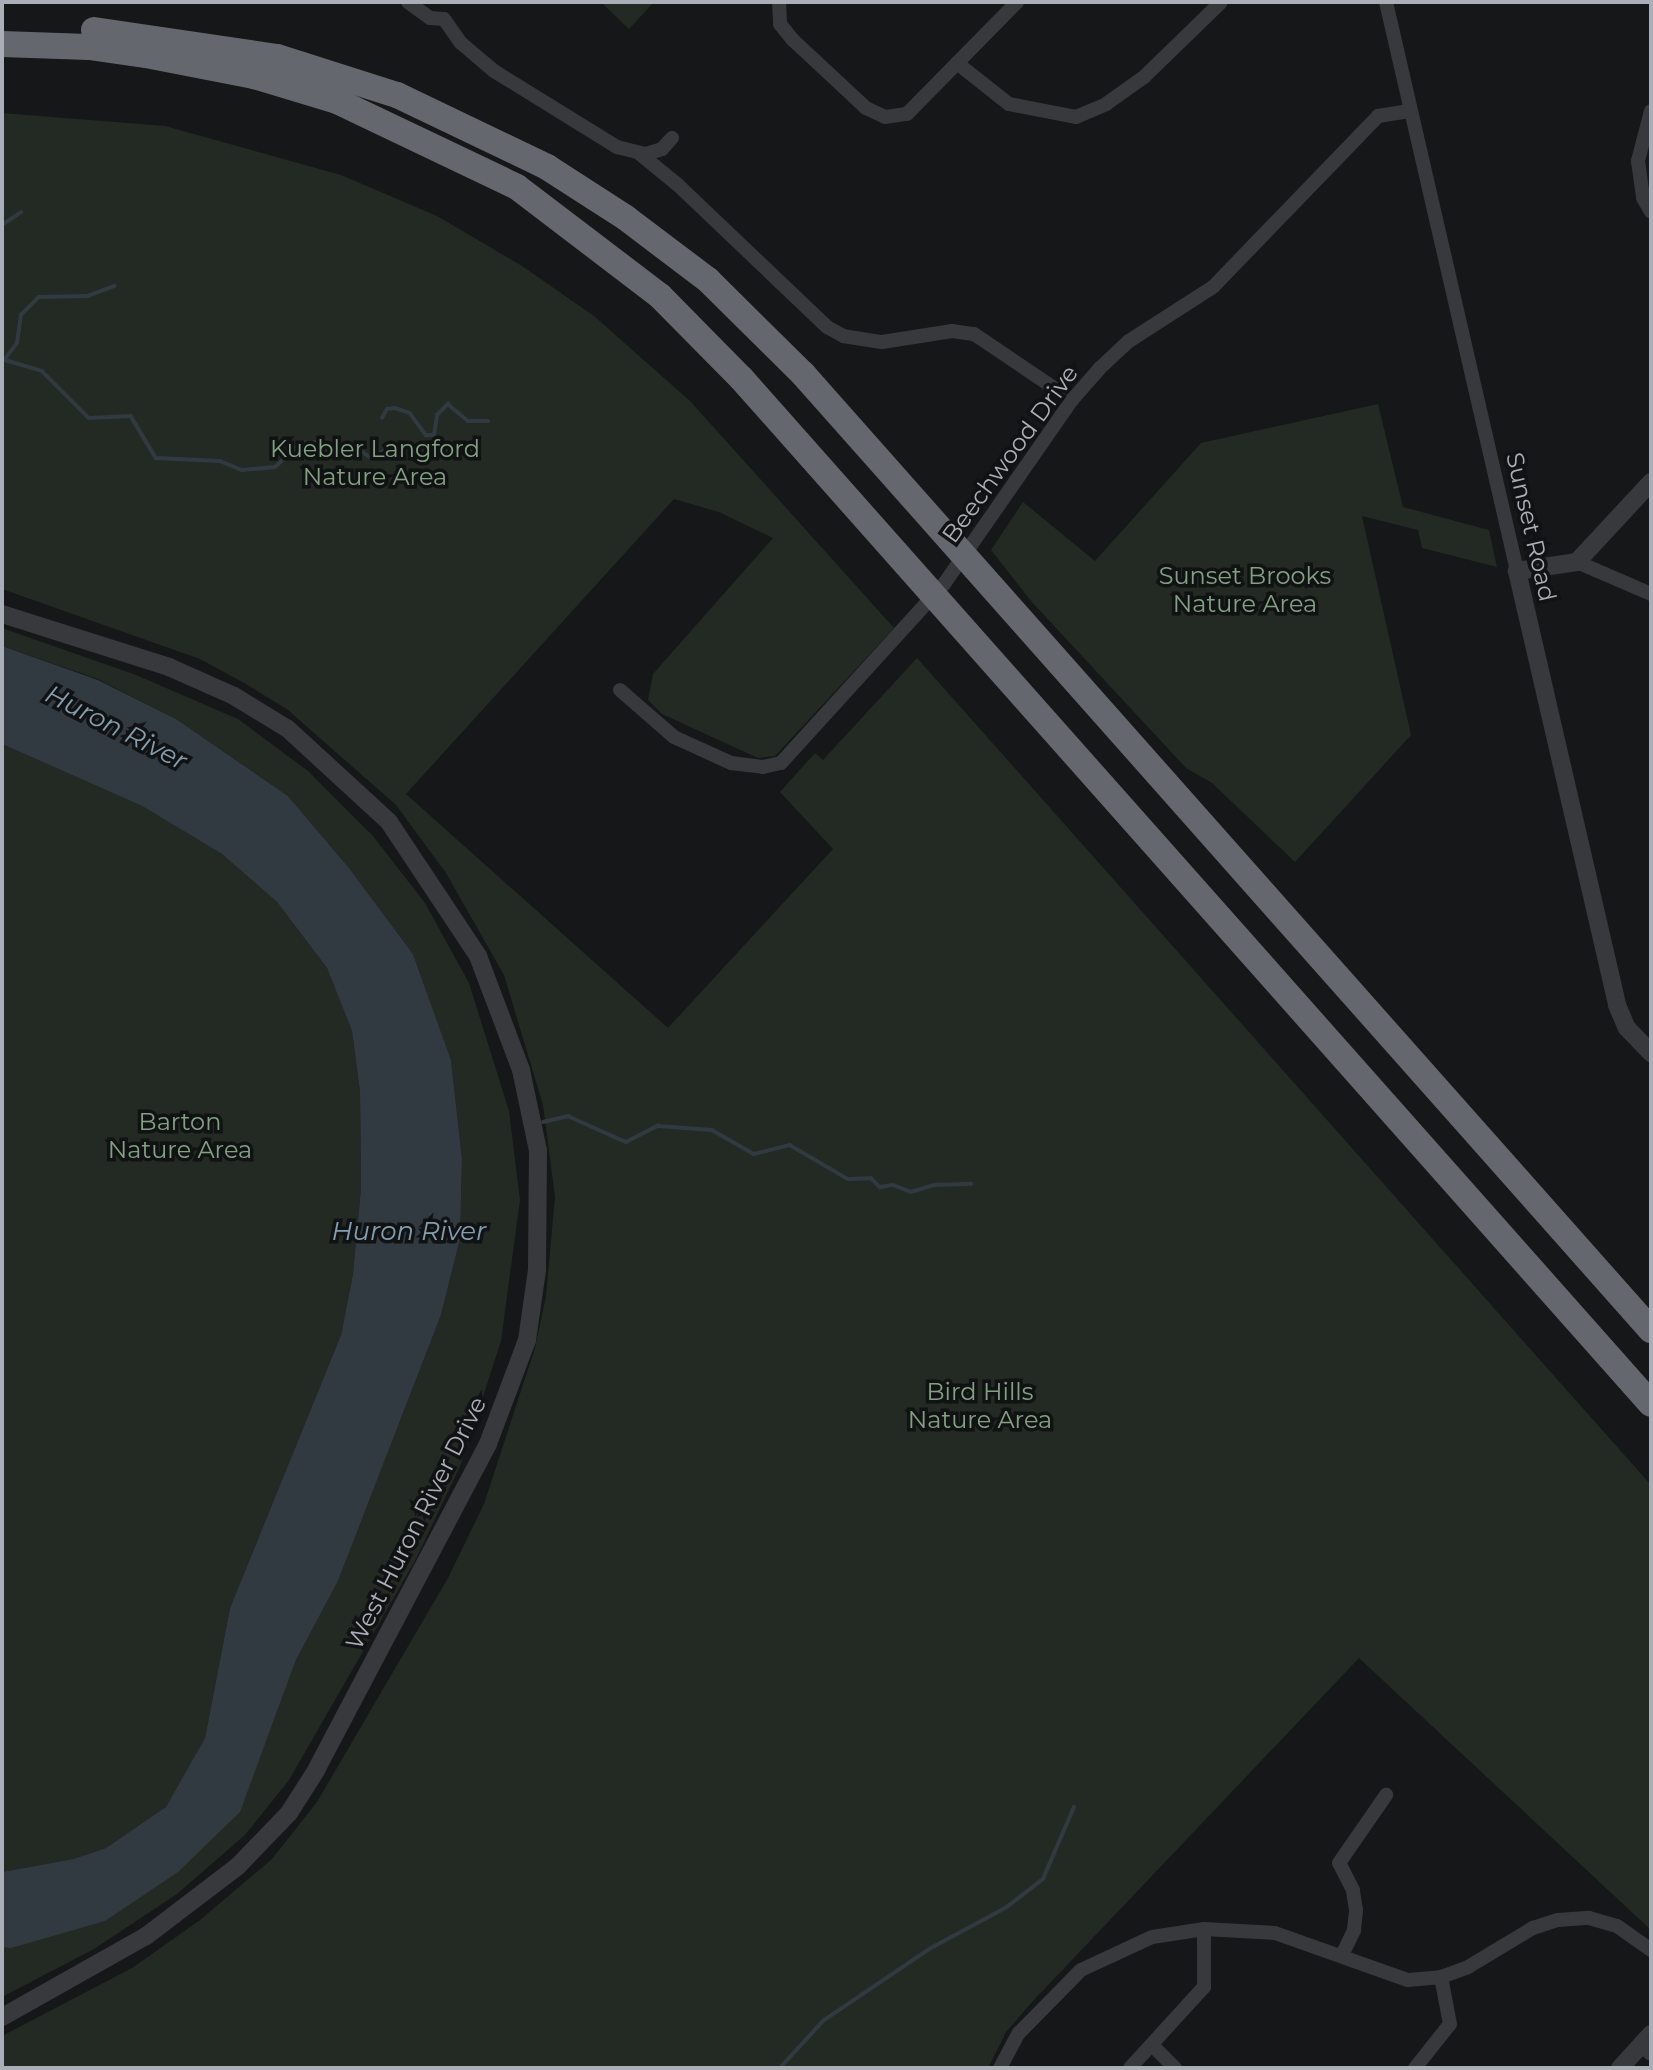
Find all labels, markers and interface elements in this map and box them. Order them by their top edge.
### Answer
street label: Beechwood Drive [936,360,1084,548]
park label: Kuebler Langford Nature Area [270,435,480,491]
street label: Sunset Road [1500,450,1562,604]
park label: Sunset Brooks Nature Area [1159,562,1331,618]
water label: Huron River [40,679,192,777]
park label: Barton Nature Area [108,1108,252,1164]
water label: Huron River [331,1216,487,1248]
park label: Bird Hills Nature Area [908,1378,1052,1434]
street label: West Huron River Drive [340,1392,492,1654]

